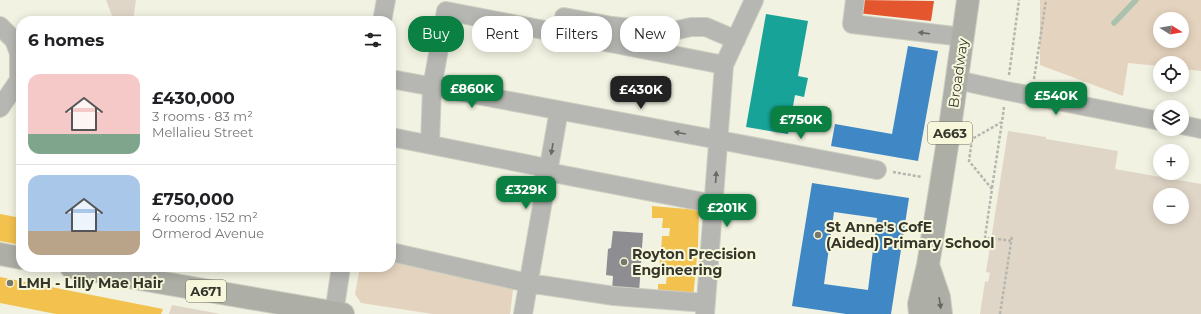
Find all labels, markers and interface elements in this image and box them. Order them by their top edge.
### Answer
north arrow [1153,12,1189,48]
map controls [1153,12,1189,224]
chip: Buy [408,16,464,52]
chip: Rent [472,16,533,52]
chip: Filters [541,16,612,52]
chip: New [620,16,680,52]
icon: filters [362,29,384,51]
one-way arrow [918,29,930,36]
text: 6 homes [28,30,104,50]
street label: Broadway [944,37,972,109]
button: locate [1153,56,1189,92]
pin: £860K [444,75,500,109]
pin: £430K [613,76,669,110]
text: £860K [450,80,494,96]
text: £430K [619,81,663,97]
pin: £540K [1028,82,1084,116]
text: £540K [1034,87,1078,103]
text: £430,000 [152,88,235,108]
icon: home [60,90,108,138]
button: layers [1153,100,1189,136]
pin: £750K [773,106,829,140]
text: 3 rooms · 83 m² [152,108,253,124]
text: £750K [780,111,822,127]
road number: A663 [928,122,972,144]
text: Mellalieu Street [152,124,253,140]
one-way arrow [674,129,687,135]
one-way arrow [549,143,555,155]
button: + [1153,144,1189,180]
one-way arrow [712,171,719,183]
pin: £329K [498,176,554,210]
text: £329K [505,181,547,197]
button: − [1153,188,1189,224]
text: £750,000 [152,189,234,209]
icon: home [60,191,108,239]
pin: £201K [699,194,755,228]
text: £201K [707,199,747,215]
text: 4 rooms · 152 m² [152,209,258,225]
place label: St Anne's CofE (Aided) Primary School [826,218,995,252]
text: Ormerod Avenue [152,225,264,241]
marker: St Anne's CofE (Aided) Primary School [813,230,823,240]
place label: Royton Precision Engineering [632,245,756,279]
marker: Royton Precision Engineering [619,257,629,267]
place label: LMH - Lilly Mae Hair [18,274,163,292]
marker: LMH - Lilly Mae Hair [5,278,15,288]
road number: A671 [186,280,226,302]
one-way arrow [937,297,943,309]

